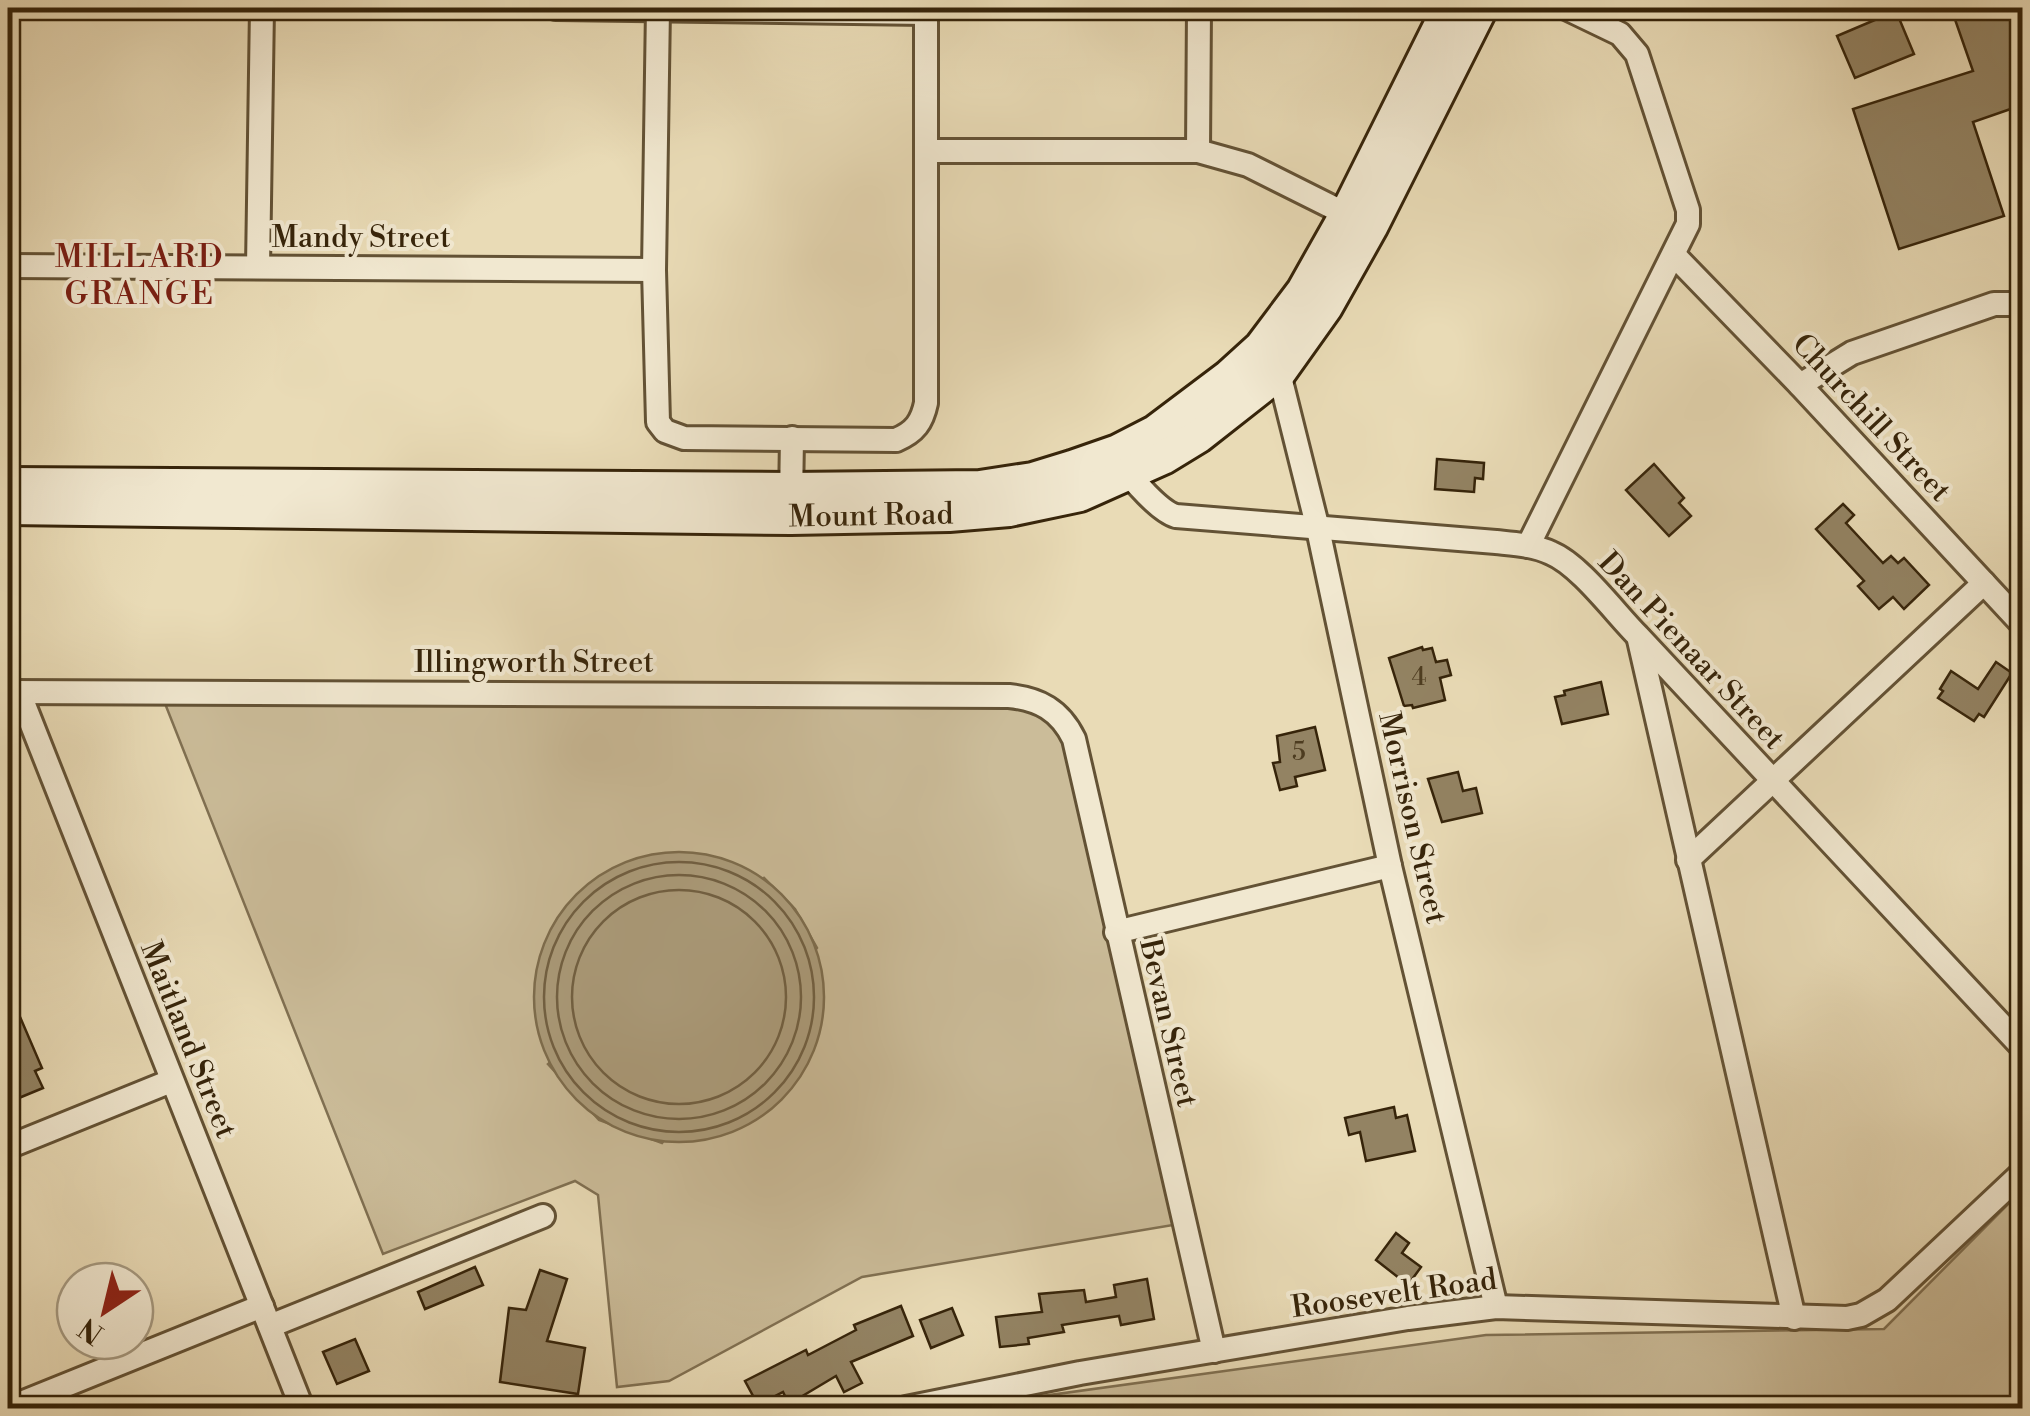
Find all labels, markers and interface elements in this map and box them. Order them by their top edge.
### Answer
street label: Mandy Street [271,219,451,257]
district label: MILLARD GRANGE [55,237,225,314]
street label: Churchill Street [1783,326,1959,510]
street label: Mount Road [788,496,954,536]
street label: Dan Pienaar Street [1589,544,1793,758]
street label: Illingworth Street [414,644,654,682]
house number: 4 [1412,662,1427,693]
street label: Morrison Street [1369,709,1455,928]
house number: 5 [1292,737,1306,768]
street label: Bevan Street [1130,934,1206,1111]
street label: Maitland Street [131,936,245,1144]
north arrow [55,1261,155,1361]
street label: Roosevelt Road [1289,1261,1499,1327]
text: N [72,1310,111,1351]

